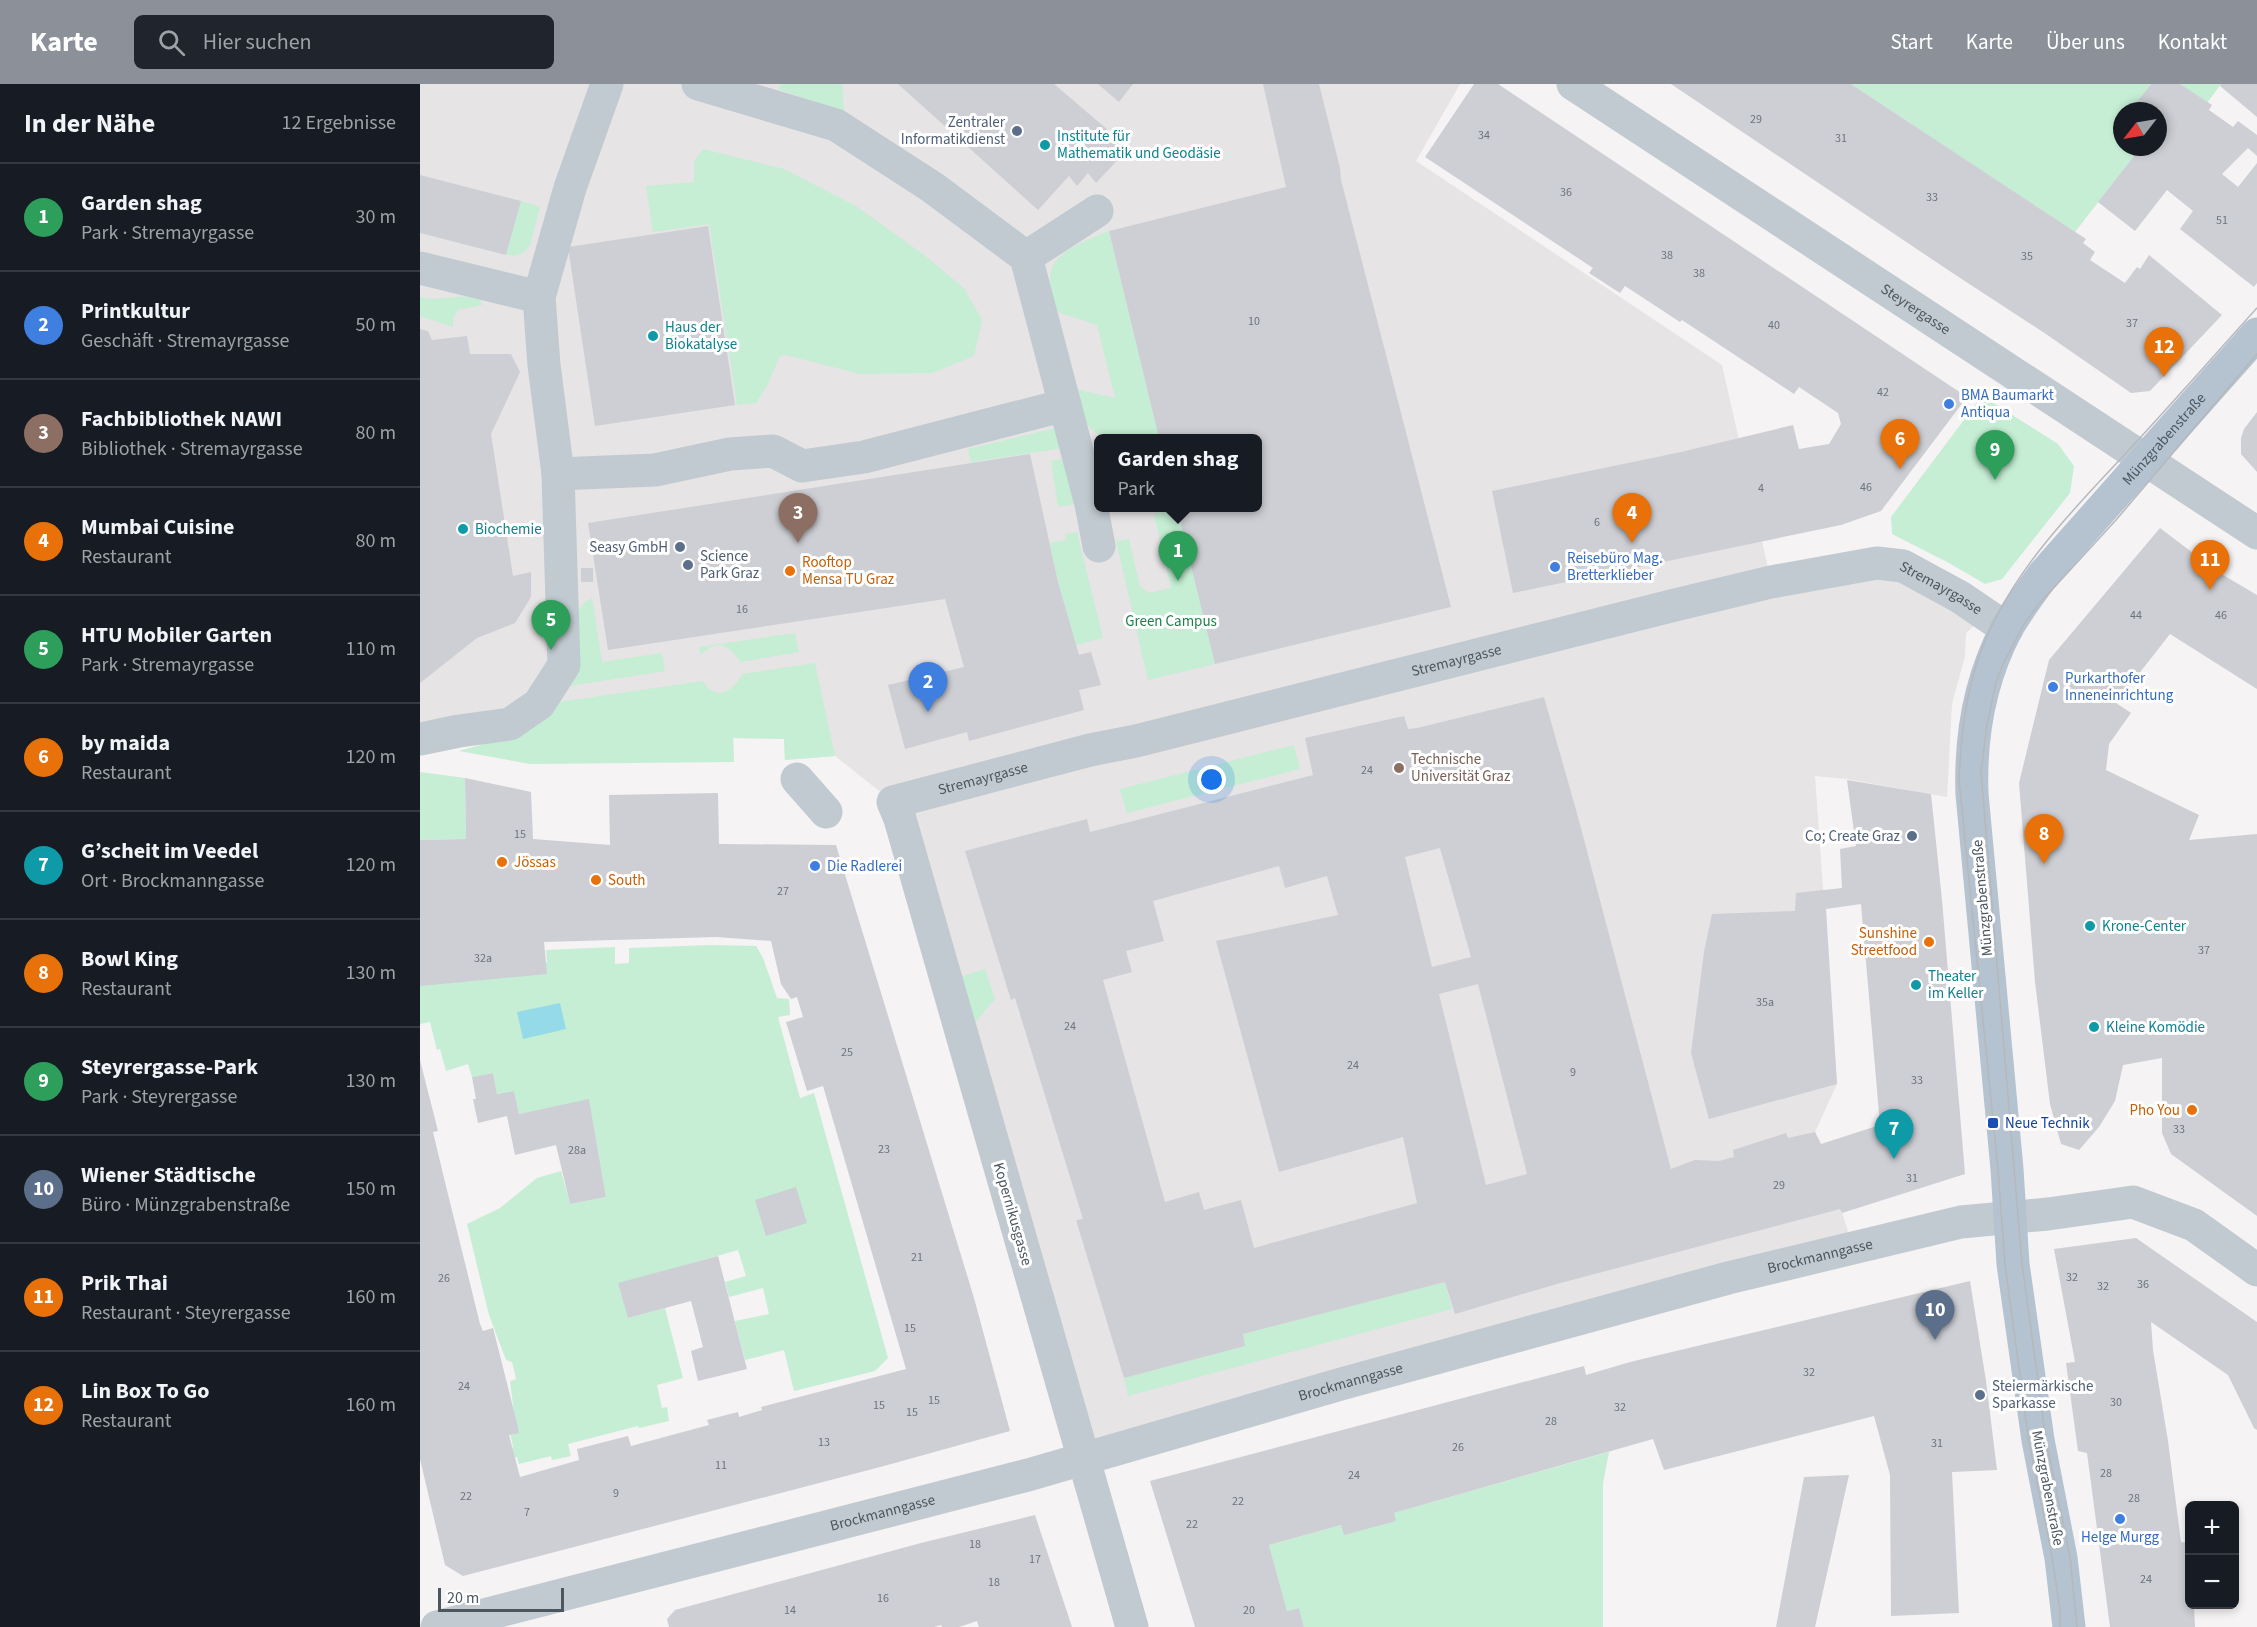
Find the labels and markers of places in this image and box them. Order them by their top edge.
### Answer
place label: Zentraler Informatikdienst [901,112,1006,150]
marker: Zentraler Informatikdienst [1010,124,1024,138]
place label: Institute für Mathematik und Geodäsie [1057,126,1221,164]
marker: Institute für Mathematik und Geodäsie [1038,138,1052,152]
place label: Haus der Biokatalyse [665,317,737,355]
pin: 12 [2144,328,2184,377]
marker: Haus der Biokatalyse [646,329,660,343]
place label: BMA Baumarkt Antiqua [1961,385,2054,423]
marker: BMA Baumarkt Antiqua [1942,397,1956,411]
pin: 6 [1880,420,1920,469]
pin: 9 [1976,430,2014,480]
pin: 3 [778,494,818,543]
pin: 4 [1612,494,1652,543]
place label: Biochemie [475,519,542,540]
marker: Biochemie [456,522,470,536]
pin: 1 [1158,532,1197,581]
place label: Seasy GmbH [589,537,668,558]
marker: Seasy GmbH [673,540,687,554]
pin: 11 [2190,540,2230,590]
place label: Science Park Graz [700,546,759,584]
place label: Reisebüro Mag. Bretterklieber [1567,548,1663,586]
place label: Rooftop Mensa TU Graz [802,552,894,590]
marker: Science Park Graz [681,558,695,572]
marker: Reisebüro Mag. Bretterklieber [1548,560,1562,574]
marker: Rooftop Mensa TU Graz [783,564,797,578]
pin: 5 [532,600,570,650]
pin: 2 [908,662,948,712]
place label: Purkarthofer Inneneinrichtung [2065,668,2174,706]
marker: Purkarthofer Inneneinrichtung [2046,680,2060,694]
place label: Technische Universität Graz [1411,749,1510,787]
marker: Technische Universität Graz [1392,761,1406,775]
pin: 8 [2024,814,2064,864]
place label: Co; Create Graz [1805,826,1900,847]
marker: Co; Create Graz [1905,829,1919,843]
place label: Jössas [514,852,556,873]
marker: Jössas [495,855,509,869]
place label: Die Radlerei [827,856,902,877]
marker: Die Radlerei [808,859,822,873]
place label: South [608,870,646,891]
marker: South [589,873,603,887]
place label: Krone-Center [2102,916,2187,937]
marker: Krone-Center [2083,919,2097,933]
place label: Sunshine Streetfood [1851,923,1917,961]
marker: Sunshine Streetfood [1922,935,1936,949]
place label: Theater im Keller [1928,966,1984,1004]
marker: Theater im Keller [1909,978,1923,992]
place label: Kleine Komödie [2106,1017,2205,1038]
marker: Kleine Komödie [2087,1020,2101,1034]
place label: Pho You [2129,1100,2180,1121]
marker: Pho You [2185,1103,2199,1117]
pin: 7 [1874,1110,1914,1159]
place label: Neue Technik [2005,1113,2090,1134]
marker: Neue Technik [1986,1116,2000,1130]
pin: 10 [1916,1290,1954,1340]
place label: Steiermärkische Sparkasse [1992,1376,2093,1414]
marker: Steiermärkische Sparkasse [1973,1388,1987,1402]
marker: Helge Murgg [2113,1512,2127,1526]
place label: Helge Murgg [2081,1527,2159,1548]

